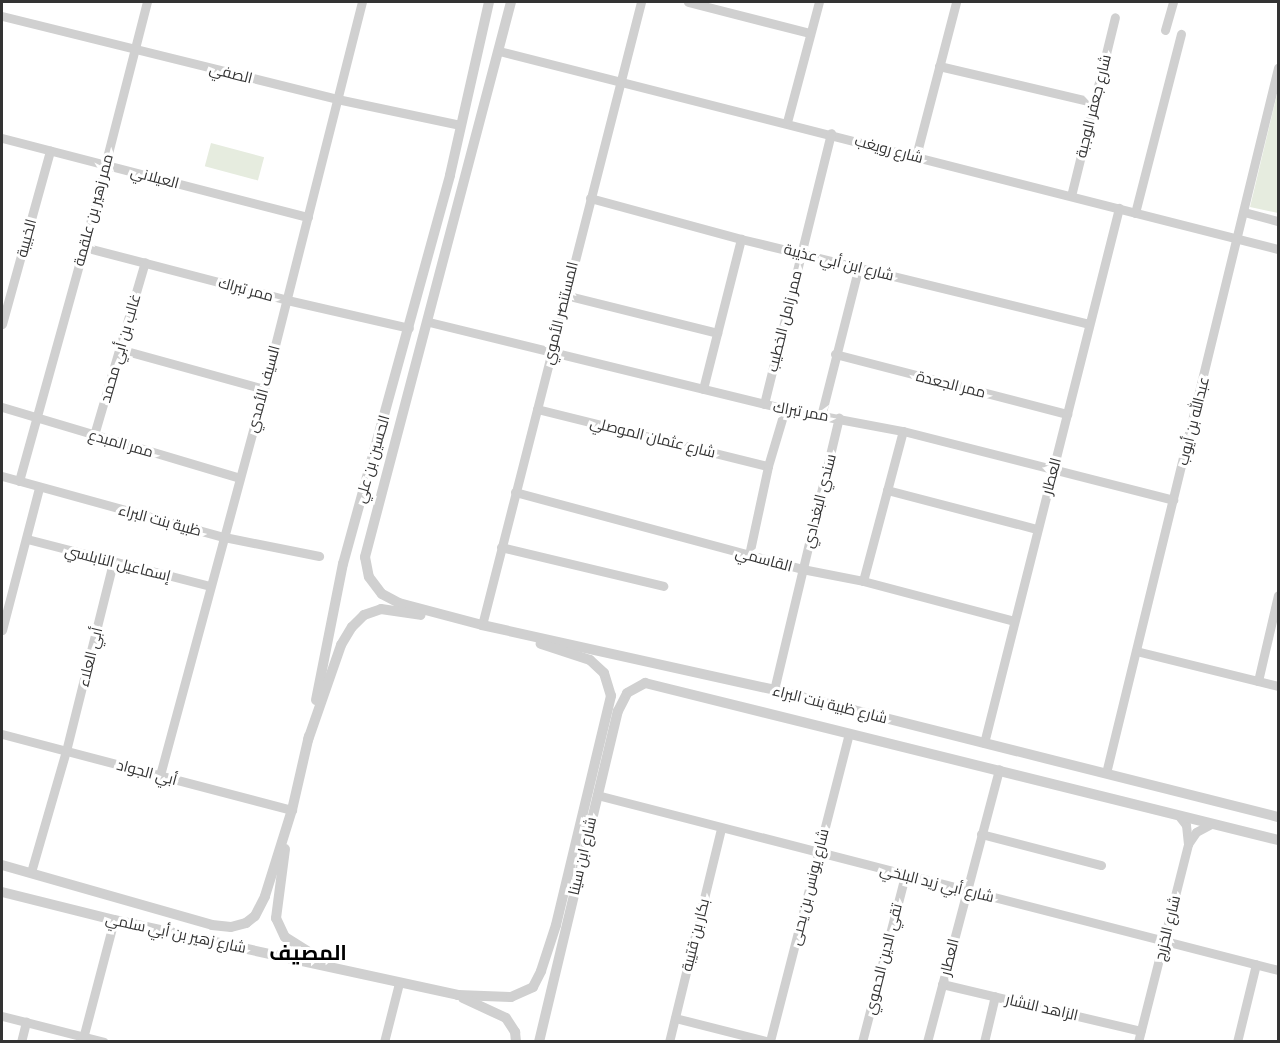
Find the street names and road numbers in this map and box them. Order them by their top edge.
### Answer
street label: شارع جعفر الوجبة [1071,52,1115,160]
street label: الصفي [208,59,254,87]
street label: شارع رويغب [853,131,925,167]
street label: ممر زهير بن علقمة [69,152,117,268]
street label: العيلاني [129,162,181,192]
street label: الخبيبة [12,217,40,259]
street label: شارع ابن أبي عذيبة [782,240,896,284]
street label: المستنصر الأموي [539,260,581,366]
street label: ممر زامل الخطيب [763,268,805,374]
street label: ممر تبراك [216,273,276,305]
street label: غالب بن أبي محمد [96,292,144,404]
street label: السيف الأمدي [243,344,283,434]
street label: ممر الجعدة [914,367,988,401]
street label: عبدالله بن أيوب [1173,375,1213,467]
street label: ممر تبراك [772,397,830,425]
street label: الحسين بن علي [351,413,393,505]
street label: شارع عثمان الموصلي [588,413,718,461]
street label: ممر المبدع [87,425,155,461]
street label: سندي البغدادي [799,452,839,550]
street label: العطار [1037,456,1065,496]
street label: ظبية بنت البراء [117,500,203,540]
street label: إسماعيل النابلسي [63,541,173,585]
street label: القاسمي [734,543,794,575]
street label: أبي العلاء [74,625,106,689]
street label: شارع ظبية بنت البراء [771,681,889,727]
street label: أبي الجواد [115,755,179,789]
street label: شارع ابن سينا [564,815,600,897]
street label: شارع يونس بن يحىى [786,827,832,947]
street label: شارع أبي زيد البلخي [878,860,996,906]
street label: شارع الخزرج [1150,893,1184,963]
street label: بكار بن قتيبة [677,897,713,973]
street label: تقي الدين الحموي [861,902,905,1016]
street label: شارع زهير بن أبي سلمي [104,909,248,957]
street label: العطار [936,937,962,977]
street label: الزاهد النشار [1004,990,1080,1024]

